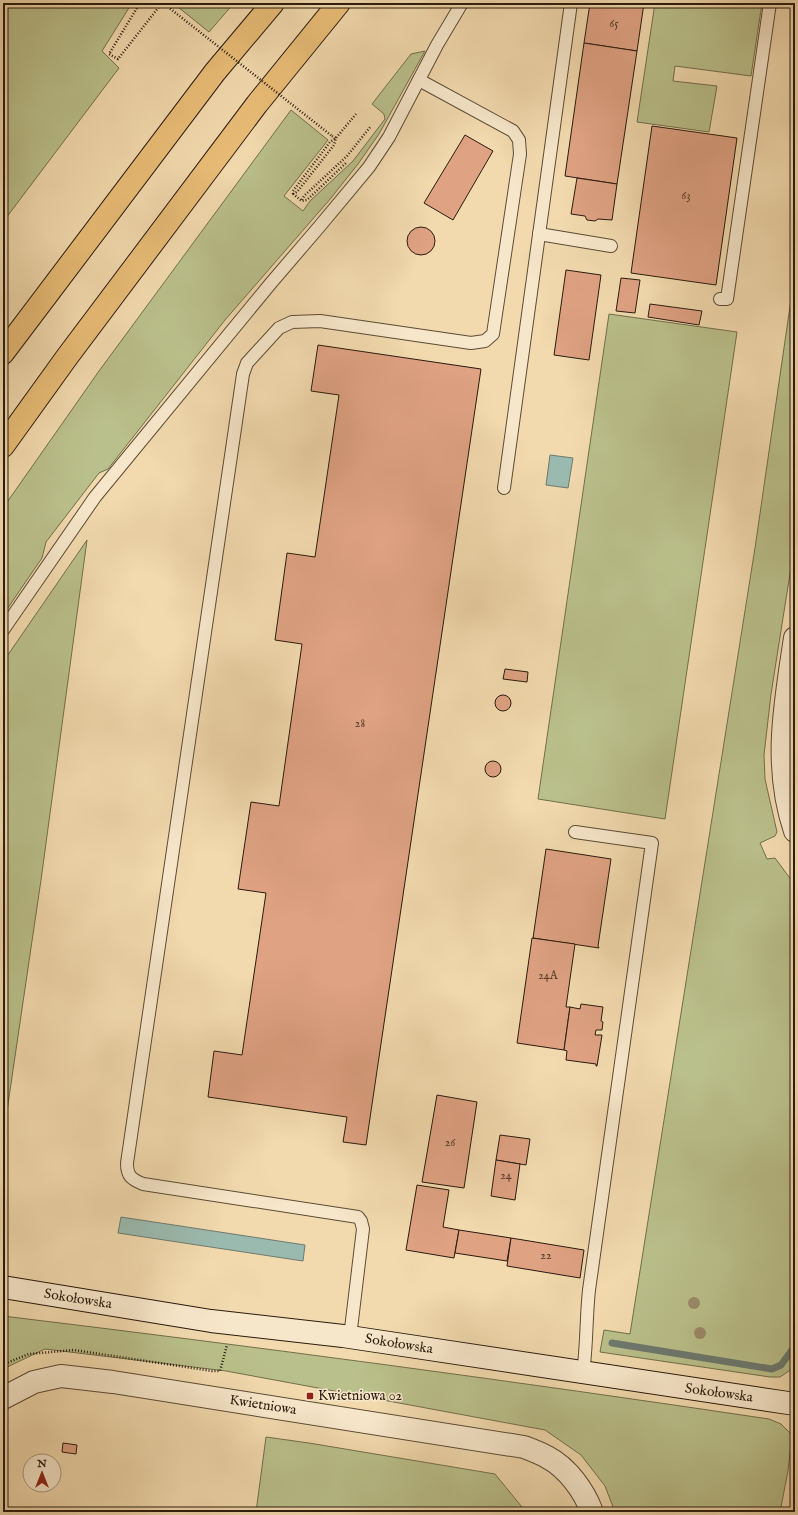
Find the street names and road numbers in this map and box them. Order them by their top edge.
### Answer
street label: Sokołowska [43,1285,114,1313]
street label: Sokołowska [364,1330,435,1358]
street label: Sokołowska [684,1379,755,1407]
street label: Kwietniowa [228,1391,299,1419]

